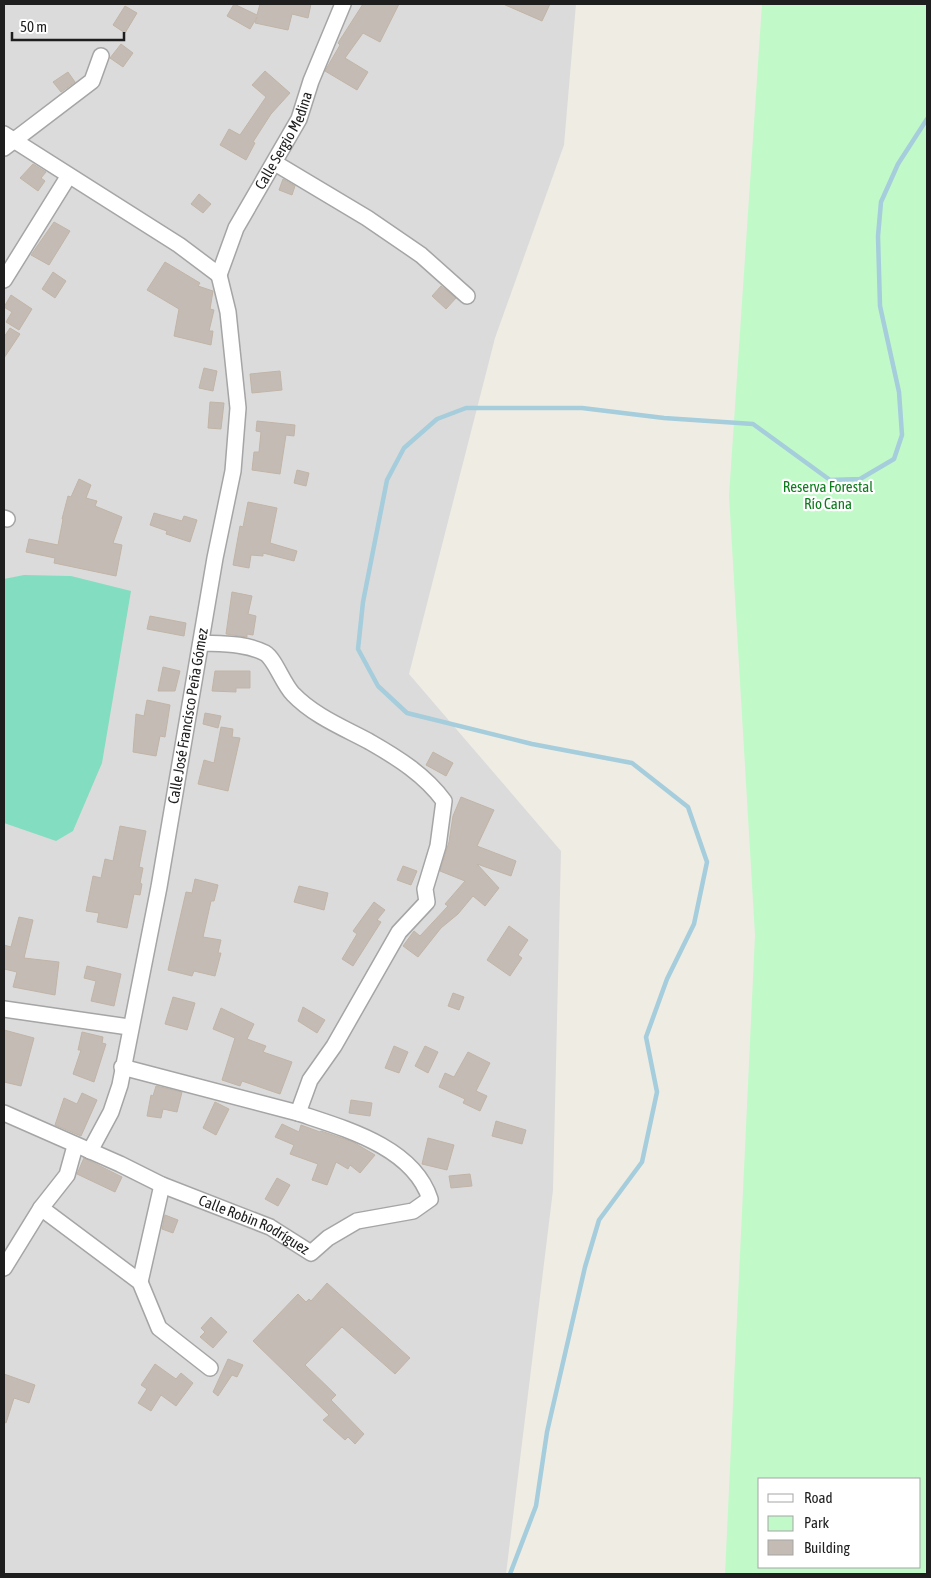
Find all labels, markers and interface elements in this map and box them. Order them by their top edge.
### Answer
scale bar [12,10,125,42]
text: 50 m [20,18,47,35]
street label: Calle Sergio Medina [251,89,315,192]
park label: Reserva Forestal Río Cana [783,478,873,512]
street label: Calle José Francisco Peña Gómez [164,626,211,805]
street label: Calle Robin Rodríguez [196,1191,313,1258]
legend [758,1478,921,1568]
text: Road [804,1489,833,1506]
text: Park [804,1514,829,1531]
text: Building [804,1539,850,1556]

